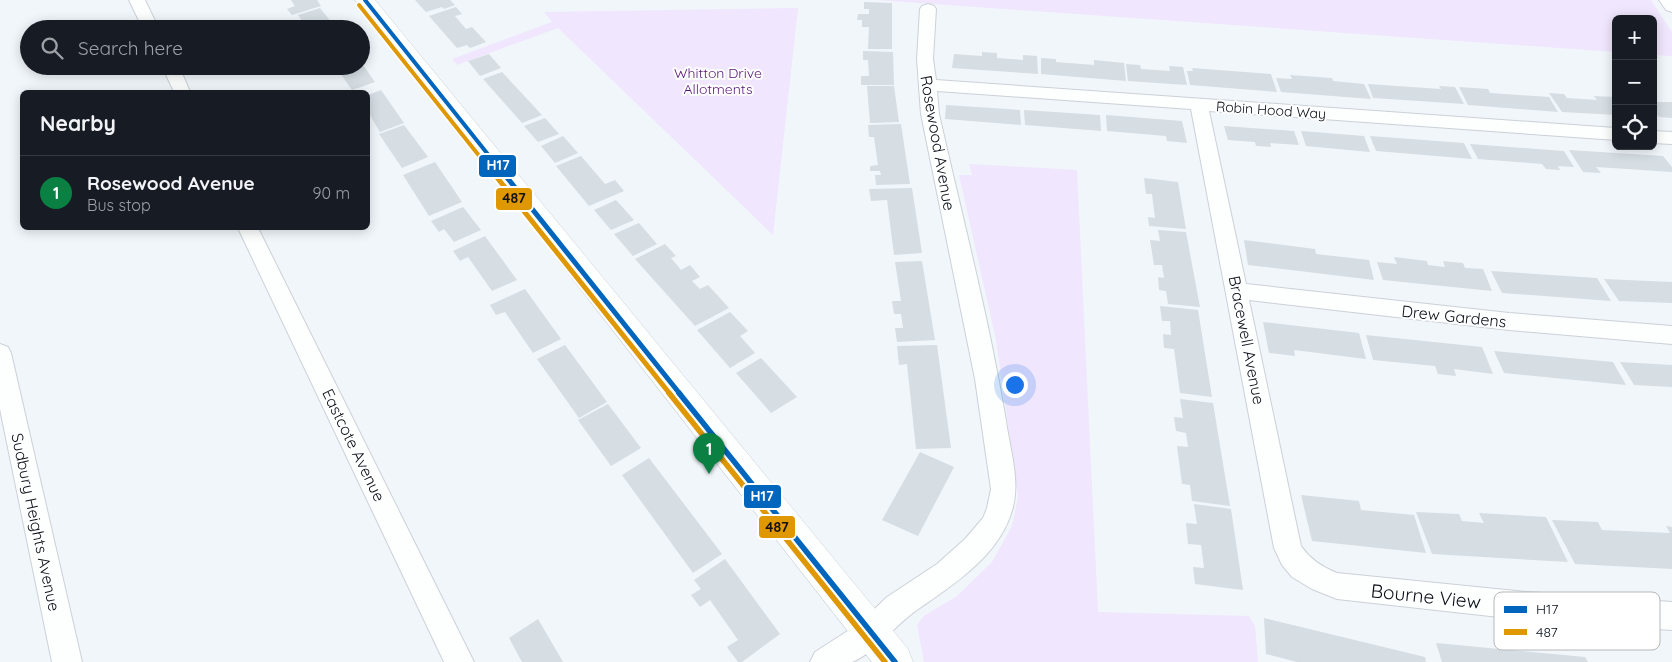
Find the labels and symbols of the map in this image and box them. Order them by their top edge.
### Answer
park label: Whitton Drive Allotments [674,64,762,98]
street label: Rosewood Avenue [916,74,960,212]
street label: Robin Hood Way [1215,97,1327,123]
line badge: H17 [478,154,517,178]
text: H17 [486,156,510,174]
line badge: 487 [495,187,533,211]
text: 487 [502,189,526,207]
street label: Bracewell Avenue [1225,274,1269,406]
street label: Drew Gardens [1401,301,1507,331]
your location [1002,372,1028,398]
street label: Eastcote Avenue [318,385,390,505]
street label: Sudbury Heights Avenue [7,431,65,613]
pin: 1 [693,433,725,474]
line badge: H17 [743,484,782,509]
text: H17 [750,487,774,505]
line badge: 487 [758,515,796,539]
text: 487 [765,518,789,536]
street label: Bourne View [1370,578,1482,614]
legend [1494,592,1660,650]
text: H17 [1536,600,1558,618]
text: 487 [1536,623,1558,641]

